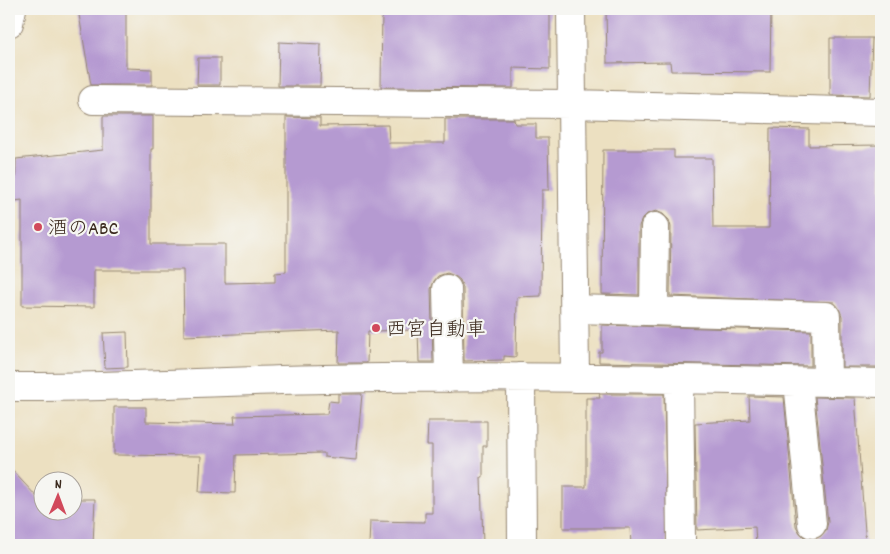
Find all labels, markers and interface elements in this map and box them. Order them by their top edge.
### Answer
place label: 酒のABC [48,216,118,244]
marker: 酒のABC [32,221,44,233]
place label: 西宮自動車 [386,317,486,345]
marker: 西宮自動車 [370,322,382,334]
north arrow [32,472,82,522]
text: N [55,475,62,495]

